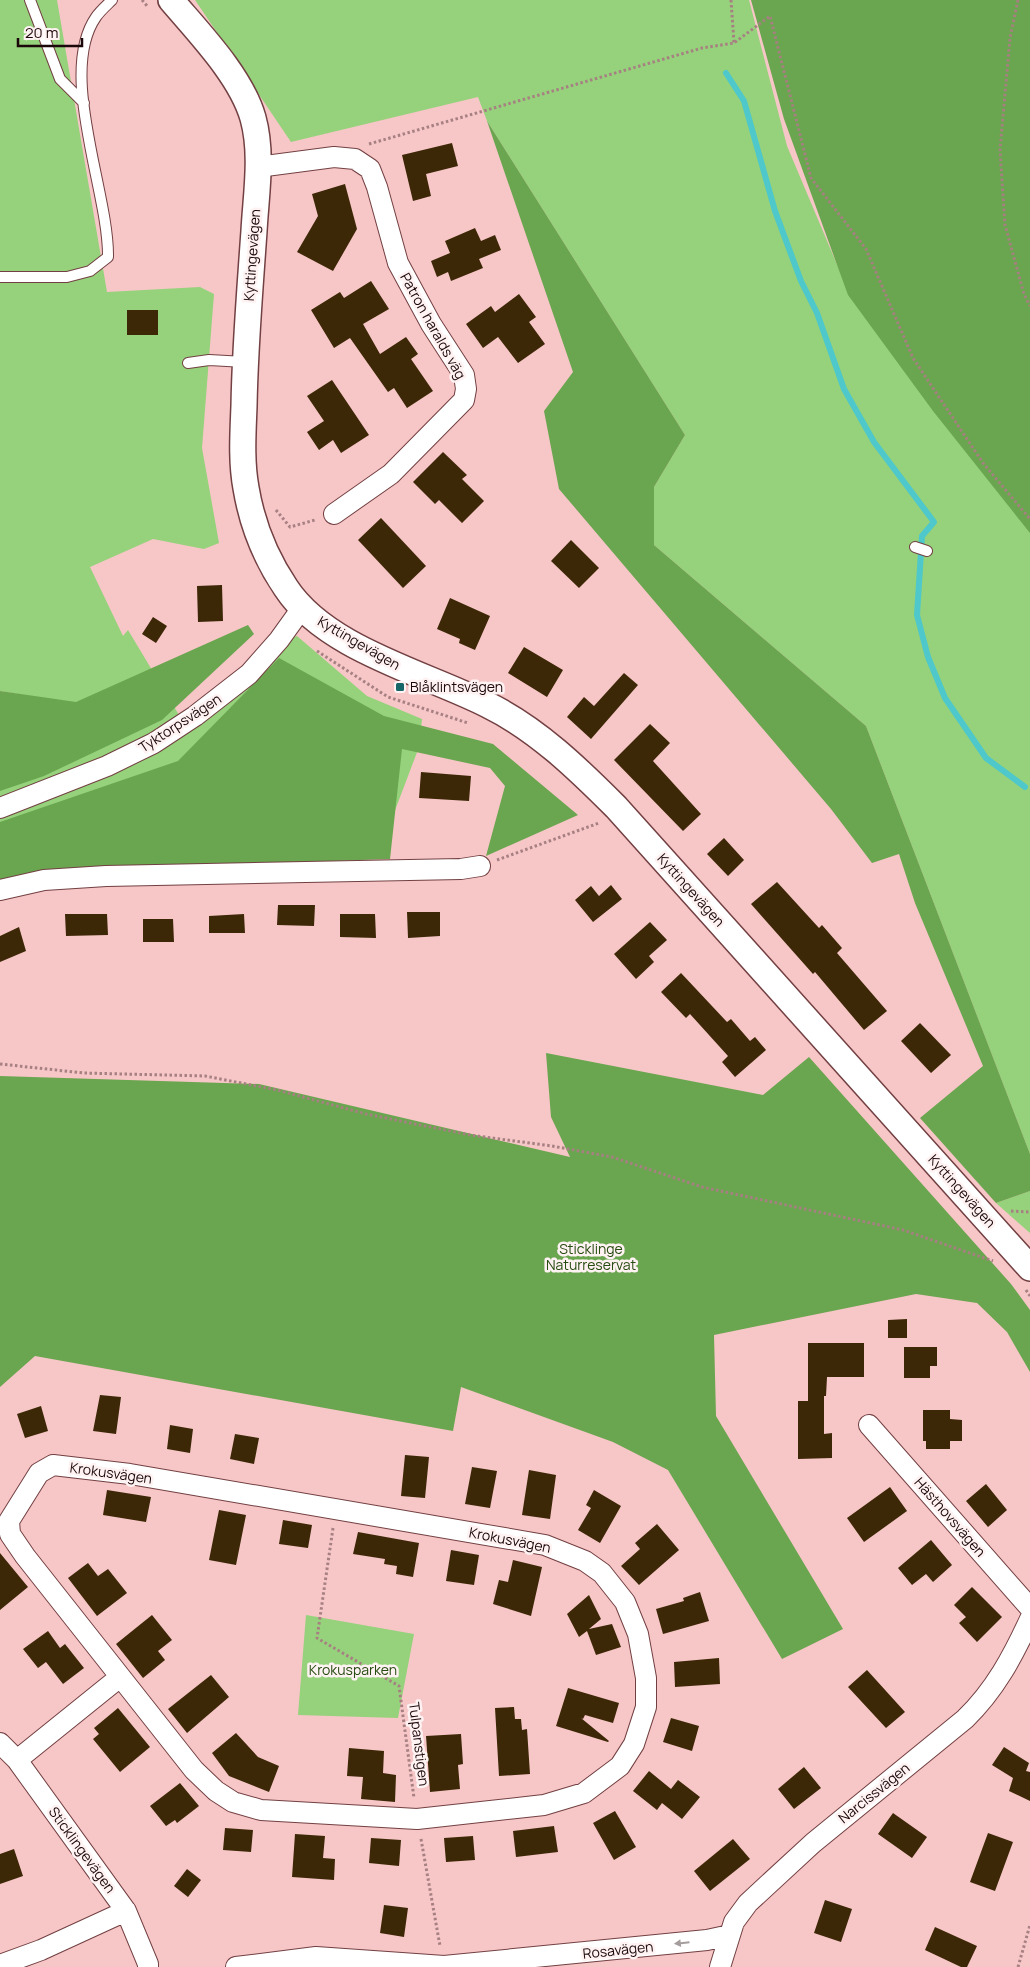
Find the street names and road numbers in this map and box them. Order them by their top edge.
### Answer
street label: Kyttingevägen [239,208,264,302]
street label: Patron haralds väg [396,269,471,382]
street label: Kyttingevägen [315,611,404,674]
street label: Tyktorpsvägen [135,689,225,756]
street label: Kyttingevägen [653,849,729,930]
street label: Kyttingevägen [924,1150,1000,1231]
street label: Krokusvägen [69,1457,153,1488]
street label: Hästhovsvägen [911,1473,990,1560]
street label: Krokusvägen [468,1522,553,1557]
street label: Tulpanstigen [405,1701,434,1787]
street label: Narcissvägen [834,1758,913,1827]
street label: Sticklingevägen [45,1803,120,1897]
street label: Rosavägen [582,1936,654,1963]

